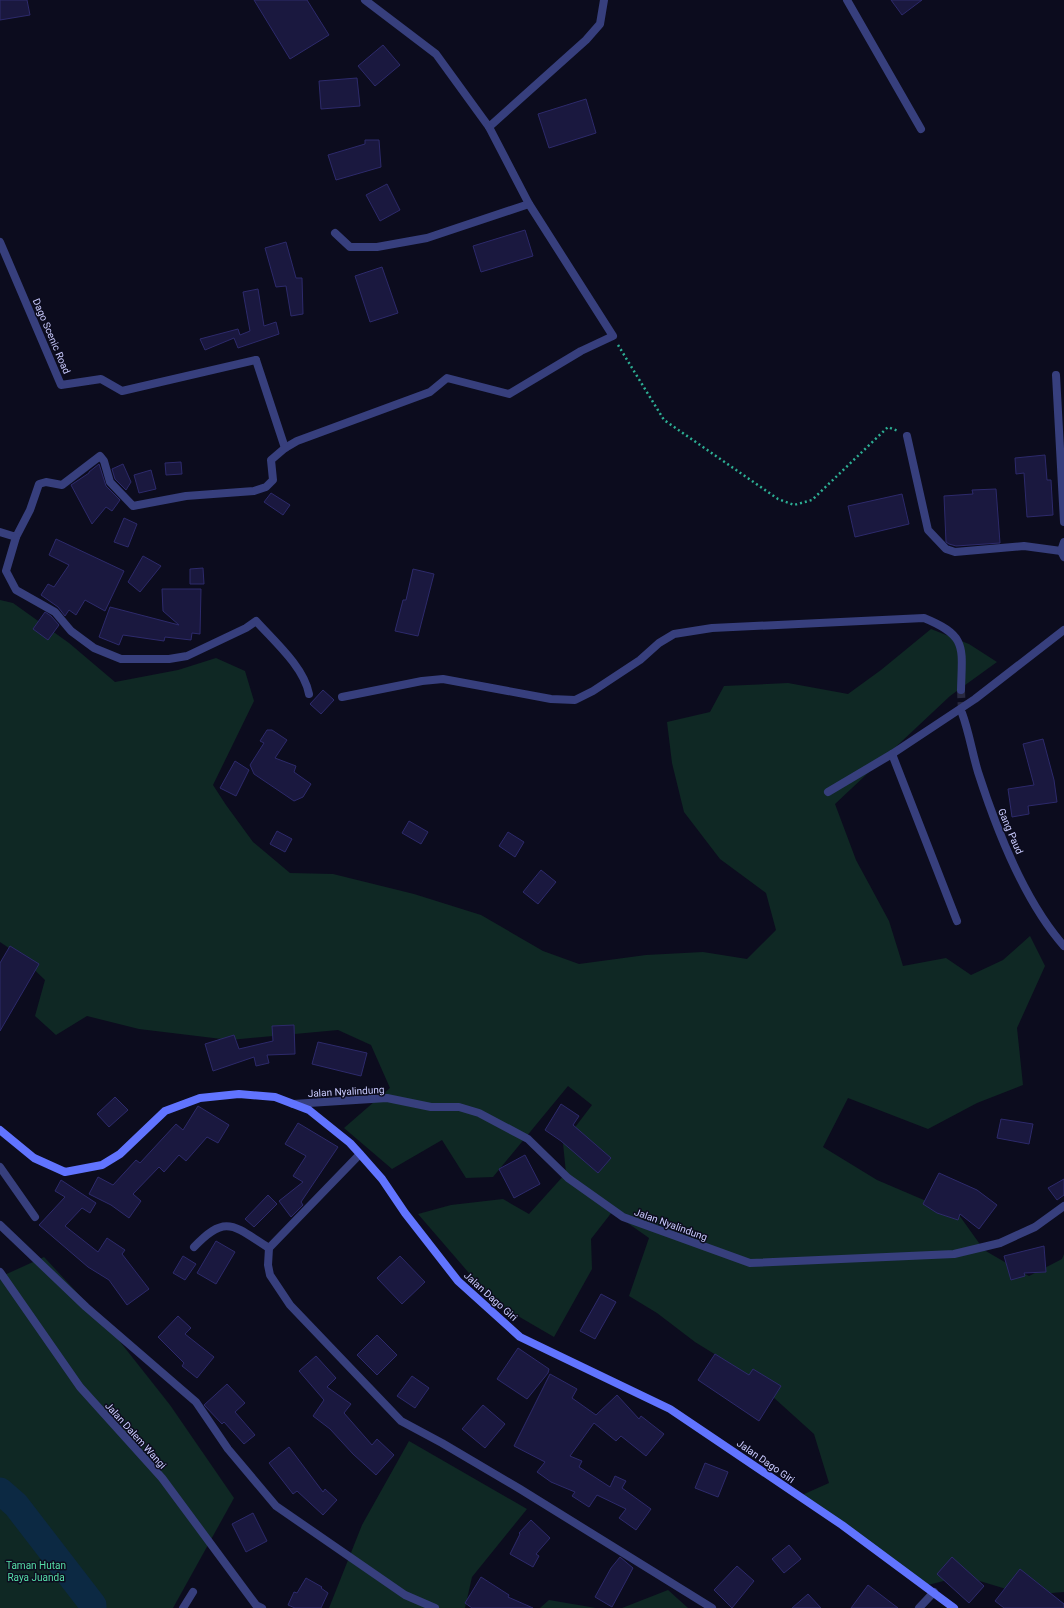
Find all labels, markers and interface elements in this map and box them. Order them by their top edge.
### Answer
street label: Dago Scenic Road [31,297,72,376]
street label: Gang Paud [996,807,1025,856]
street label: Jalan Nyalindung [307,1084,385,1099]
street label: Jalan Nyalindung [633,1206,709,1243]
street label: Jalan Dago Giri [462,1270,520,1323]
street label: Jalan Dalem Wangi [103,1400,168,1471]
street label: Jalan Dago Giri [735,1437,797,1485]
park label: Taman Hutan Raya Juanda [6,1560,66,1583]

